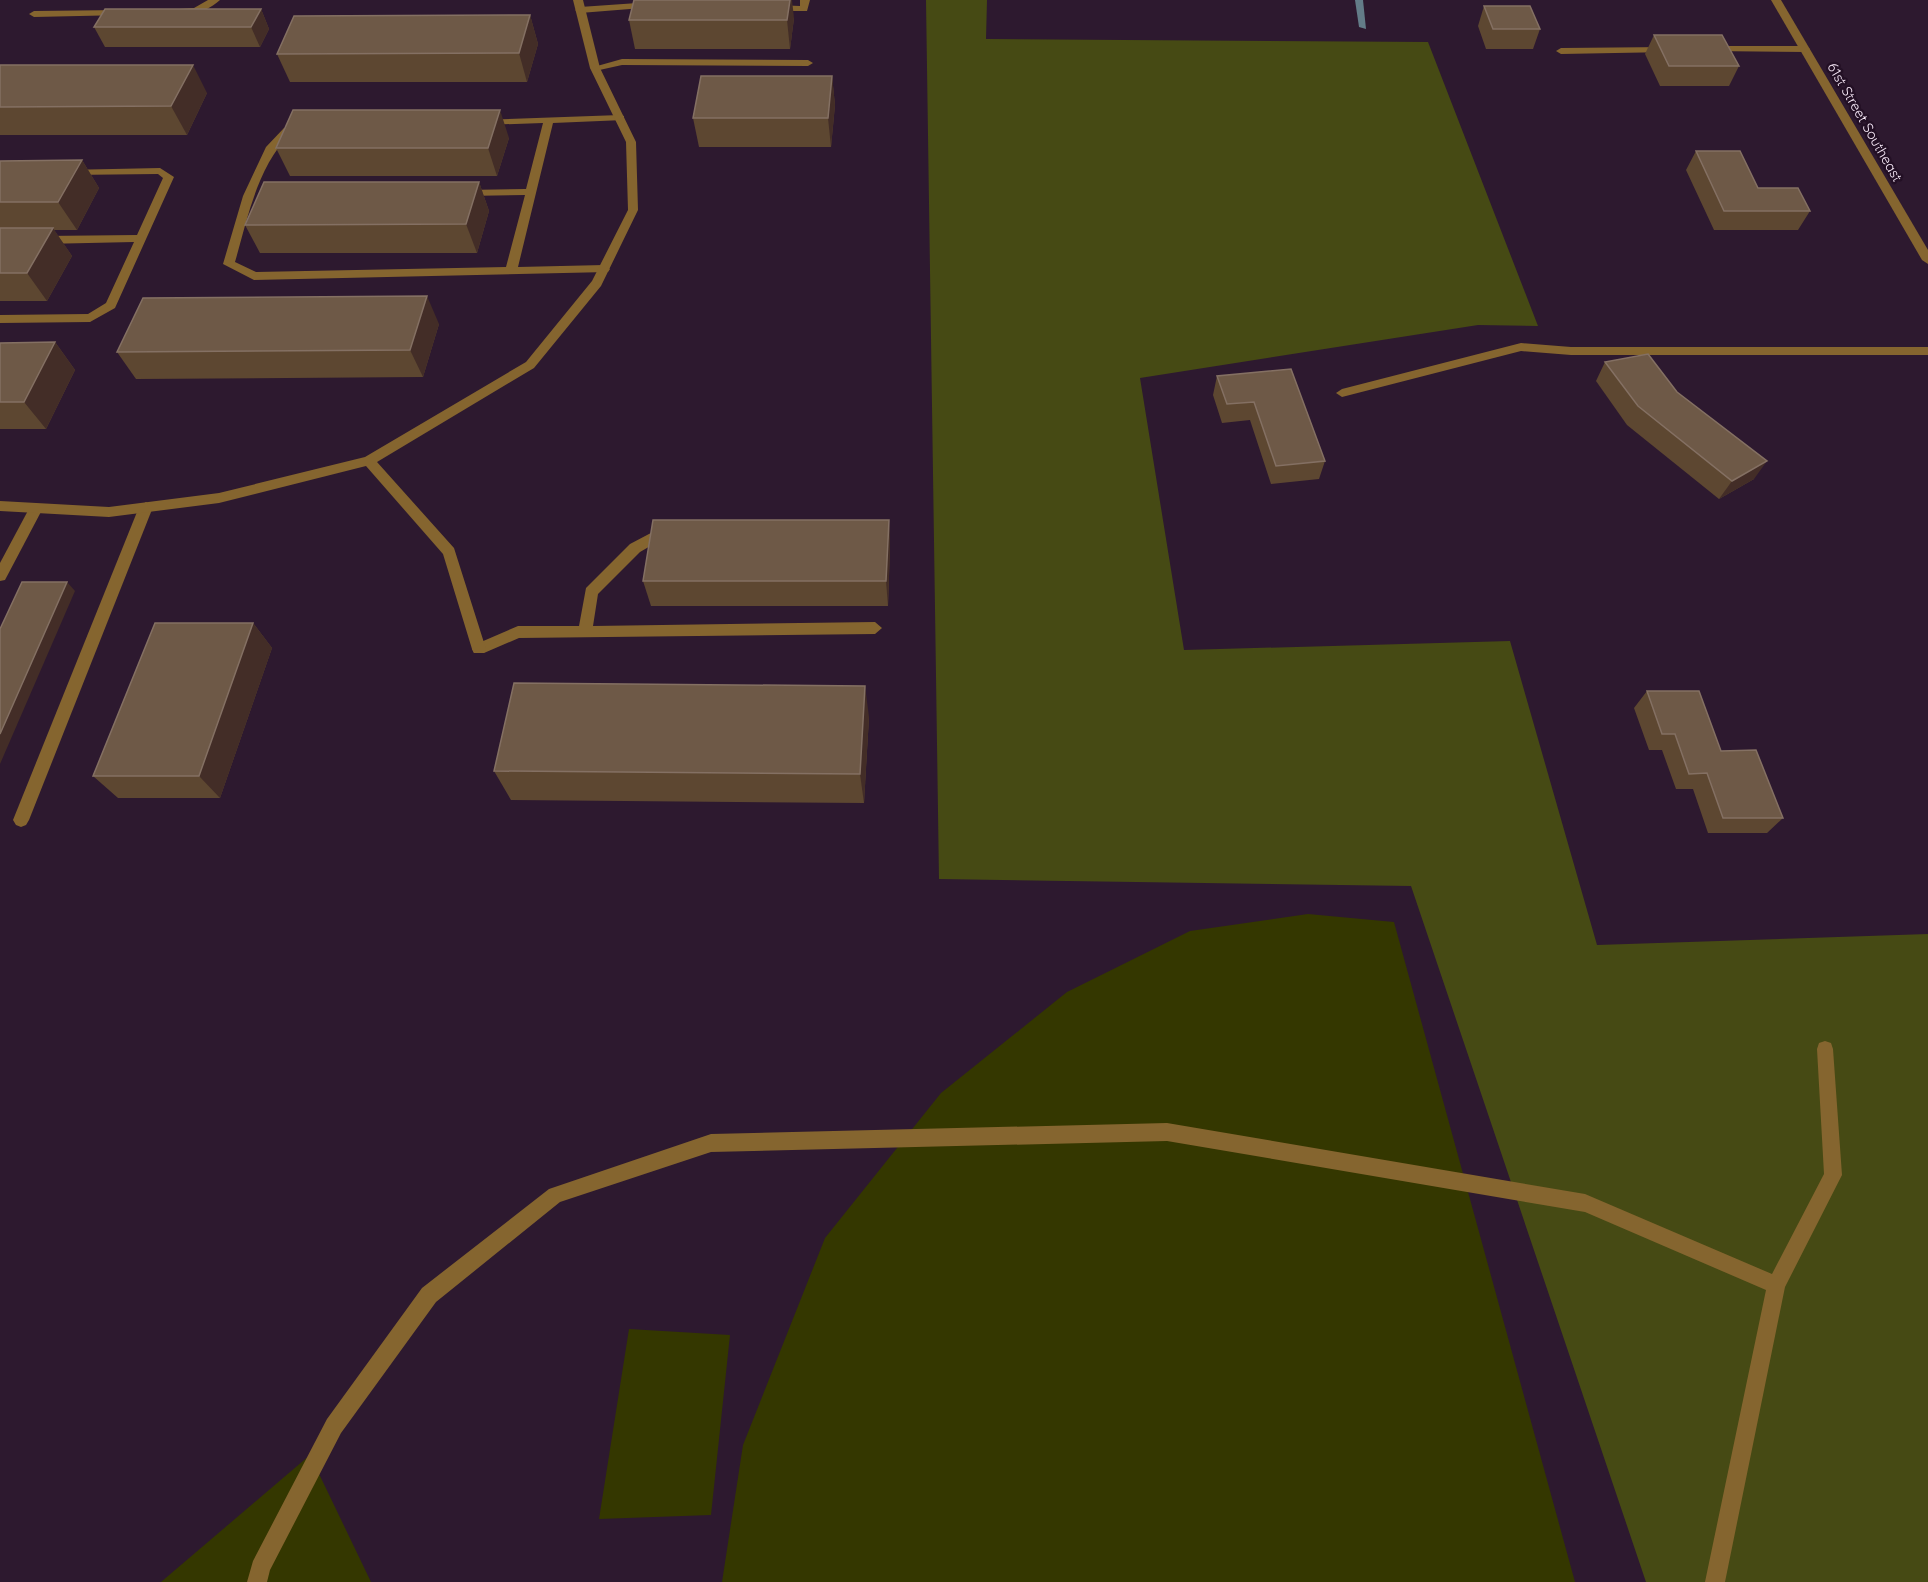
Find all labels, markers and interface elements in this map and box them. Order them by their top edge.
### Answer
street label: 61st Street Southeast [1824,59,1907,185]

